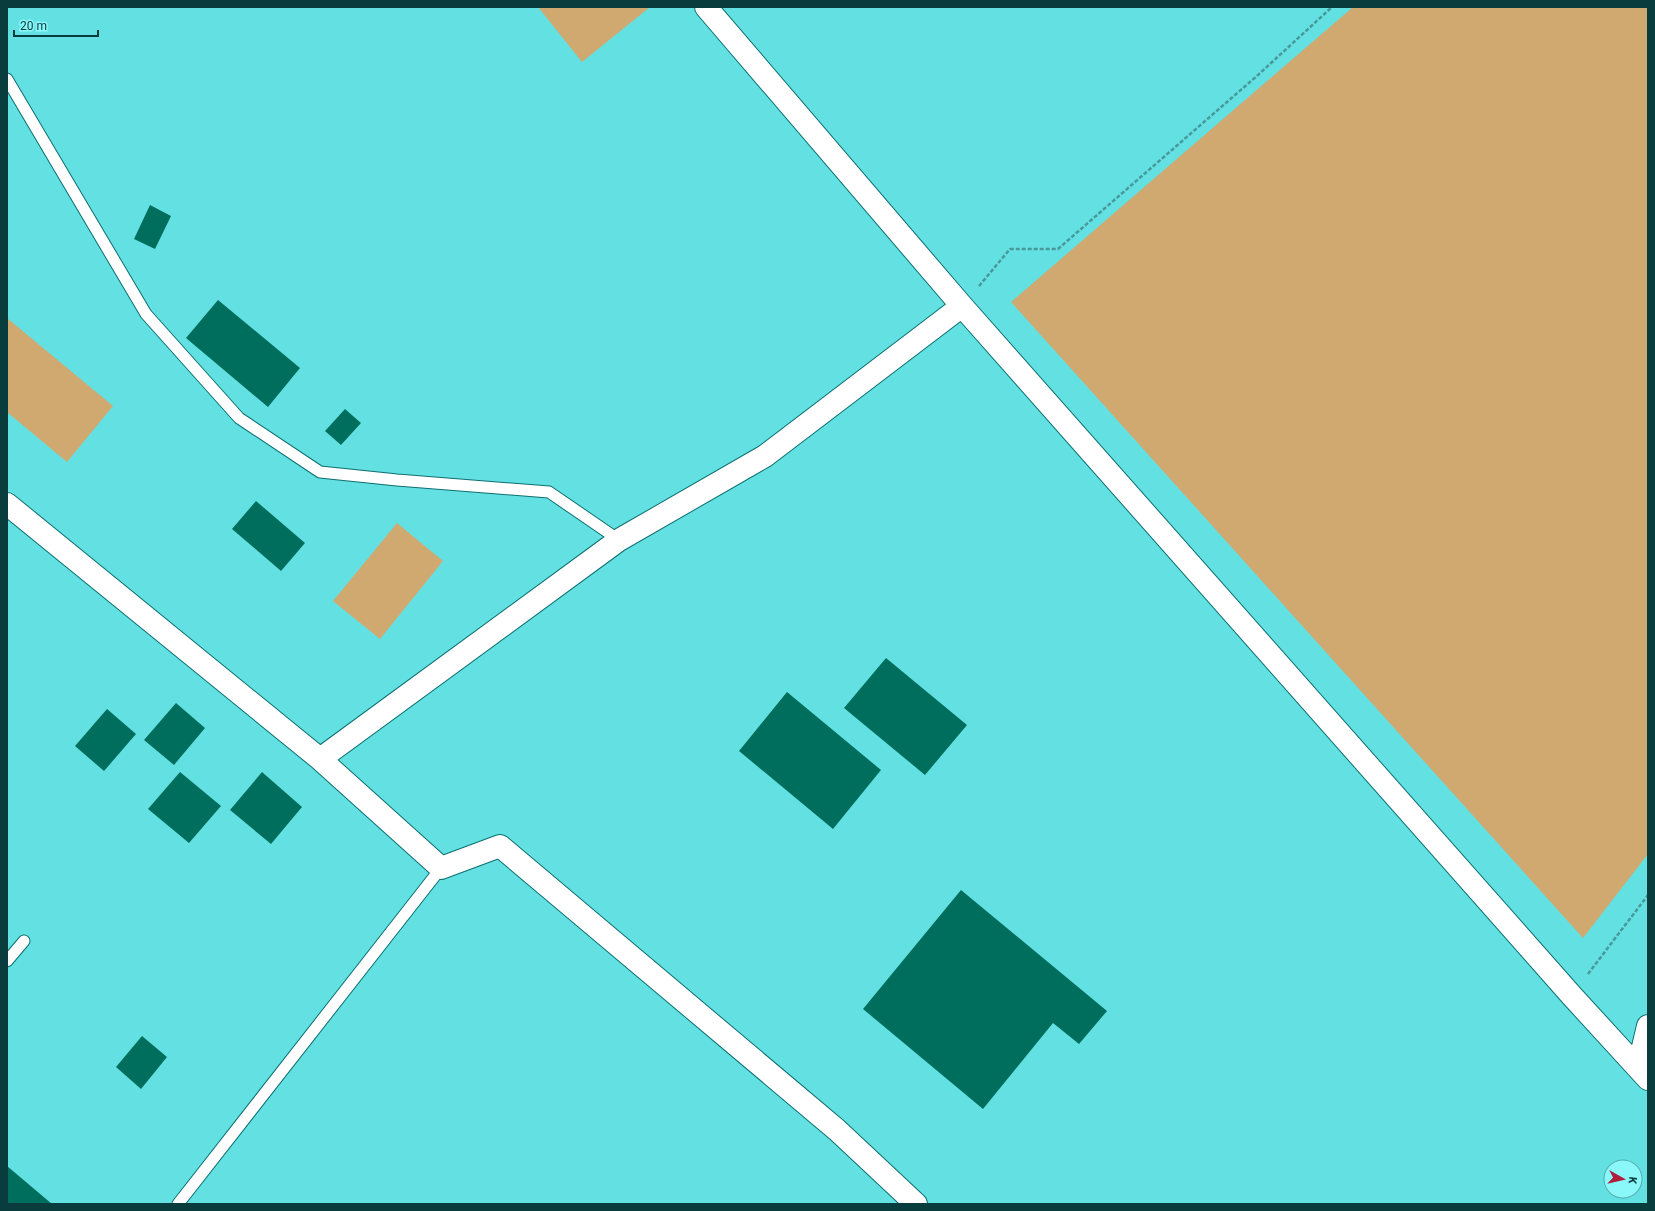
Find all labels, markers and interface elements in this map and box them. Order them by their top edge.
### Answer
scale bar [14,12,98,38]
text: 20 m [20,19,47,33]
north arrow [1603,1159,1643,1199]
text: K [1625,1176,1639,1186]

